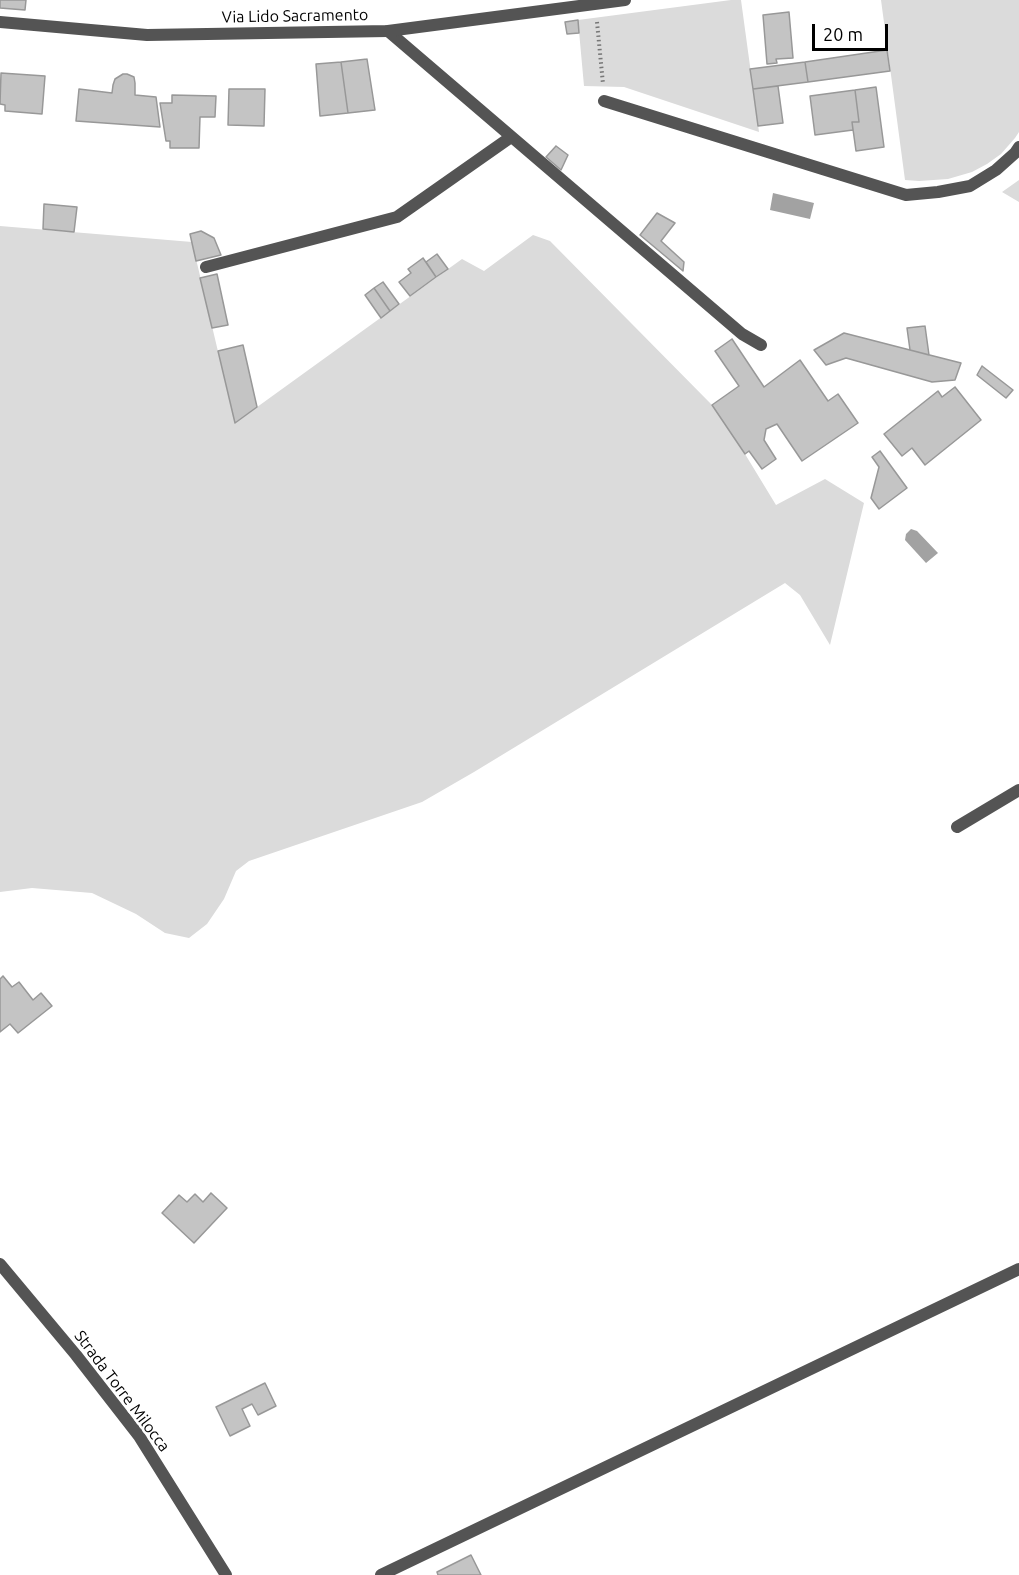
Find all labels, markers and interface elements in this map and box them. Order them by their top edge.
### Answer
street label: Via Lido Sacramento [222,5,368,27]
scale bar [815,12,892,50]
text: 20 m [823,24,863,44]
street label: Strada Torre Milocca [70,1327,174,1455]

